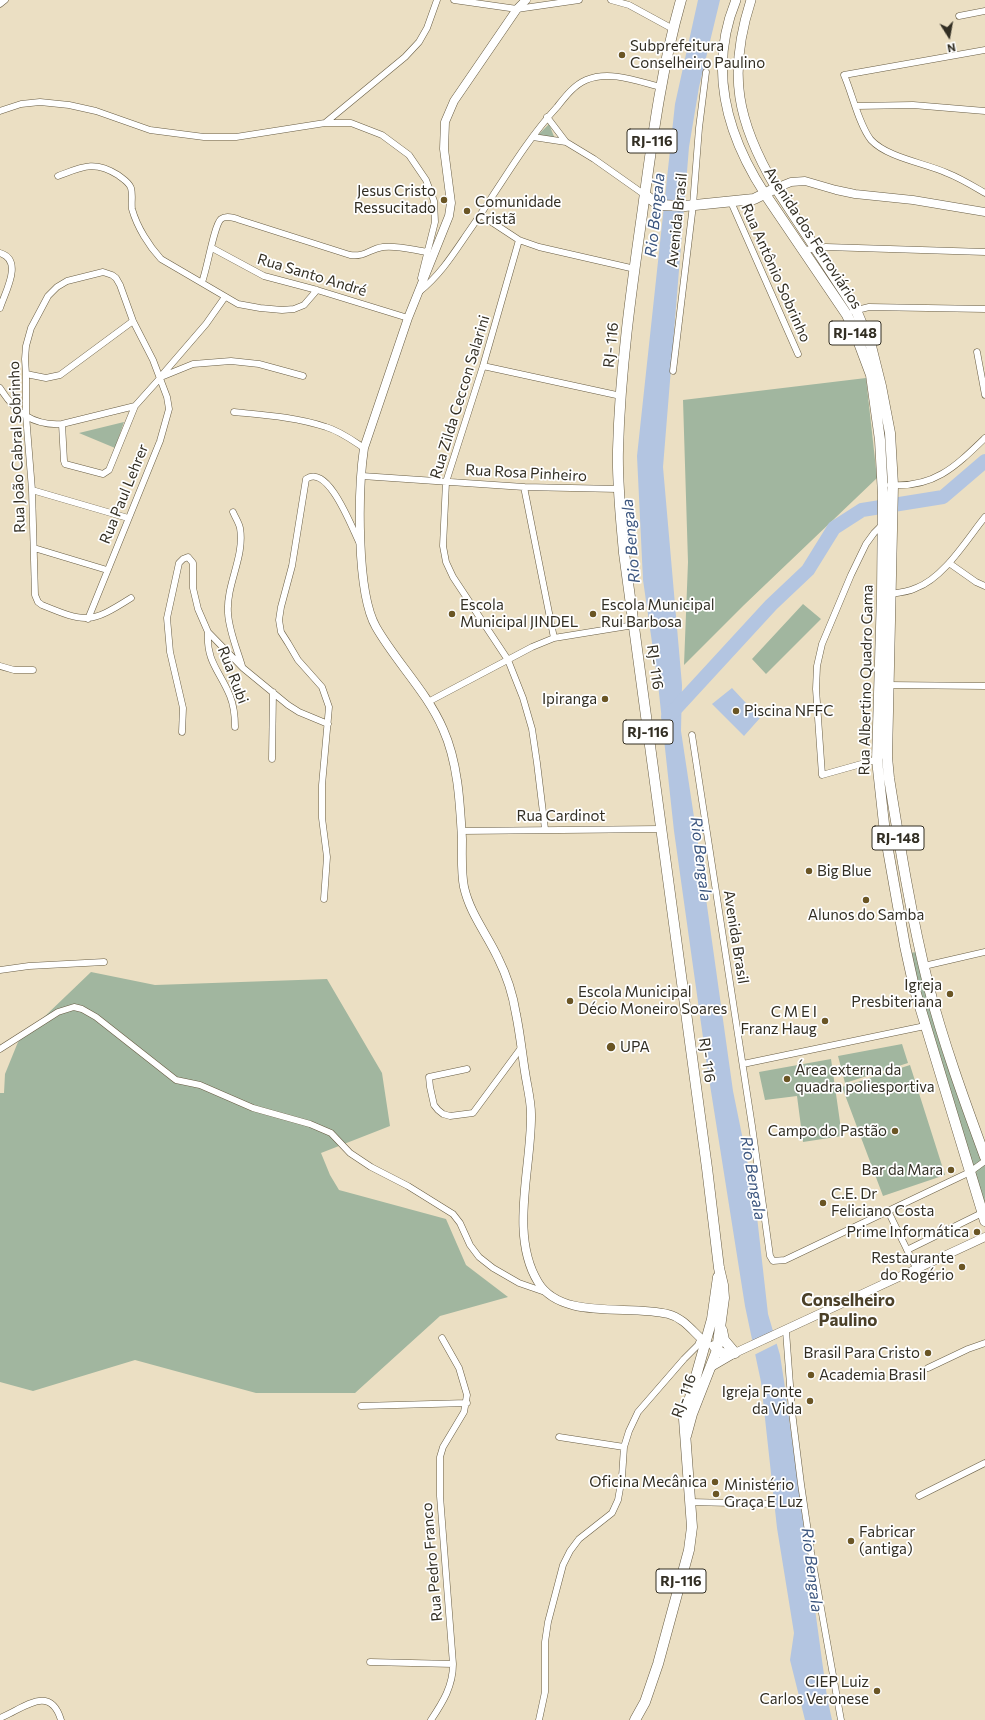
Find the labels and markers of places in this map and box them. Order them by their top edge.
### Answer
place label: Subprefeitura Conselheiro Paulino [630,37,765,72]
marker: Subprefeitura Conselheiro Paulino [617,50,627,60]
place label: Jesus Cristo Ressucitado [354,182,436,217]
place label: Comunidade Cristã [475,193,561,228]
marker: Jesus Cristo Ressucitado [439,195,449,205]
marker: Comunidade Cristã [462,206,472,216]
place label: Escola Municipal JINDEL [460,596,578,631]
place label: Escola Municipal Rui Barbosa [601,596,715,631]
marker: Escola Municipal JINDEL [447,609,457,619]
marker: Escola Municipal Rui Barbosa [588,609,598,619]
place label: Ipiranga [542,690,597,708]
marker: Ipiranga [600,694,610,704]
place label: Piscina NFFC [744,702,833,720]
marker: Piscina NFFC [731,706,741,716]
place label: Big Blue [817,862,871,880]
marker: Big Blue [804,866,814,876]
marker: Alunos do Samba [861,895,871,905]
place label: Alunos do Samba [808,906,924,924]
place label: Igreja Presbiteriana [851,976,942,1011]
place label: Escola Municipal Décio Moneiro Soares [578,983,727,1018]
marker: Igreja Presbiteriana [945,989,955,999]
marker: Escola Municipal Décio Moneiro Soares [565,996,575,1006]
place label: C M E I Franz Haug [740,1003,817,1038]
marker: C M E I Franz Haug [820,1016,830,1026]
place label: UPA [620,1038,650,1056]
marker: UPA [605,1041,617,1053]
place label: Área externa da quadra poliesportiva [795,1061,935,1096]
marker: Área externa da quadra poliesportiva [782,1074,792,1084]
place label: Campo do Pastão [768,1122,887,1140]
marker: Campo do Pastão [890,1126,900,1136]
place label: Bar da Mara [861,1161,943,1179]
marker: Bar da Mara [946,1165,956,1175]
place label: C.E. Dr Feliciano Costa [831,1185,934,1220]
marker: C.E. Dr Feliciano Costa [818,1198,828,1208]
place label: Prime Informática [846,1223,969,1241]
marker: Prime Informática [972,1227,982,1237]
place label: Restaurante do Rogério [871,1249,954,1284]
marker: Restaurante do Rogério [957,1262,967,1272]
place label: Brasil Para Cristo [804,1344,920,1362]
marker: Brasil Para Cristo [923,1348,933,1358]
place label: Academia Brasil [819,1366,926,1384]
marker: Academia Brasil [806,1370,816,1380]
place label: Igreja Fonte da Vida [722,1383,802,1418]
marker: Igreja Fonte da Vida [805,1396,815,1406]
place label: Oficina Mecânica [589,1473,707,1491]
place label: Ministério Graça E Luz [724,1476,803,1511]
marker: Oficina Mecânica [710,1477,720,1487]
marker: Ministério Graça E Luz [711,1489,721,1499]
place label: Fabricar (antiga) [859,1523,915,1558]
marker: Fabricar (antiga) [846,1536,856,1546]
place label: CIEP Luiz Carlos Veronese [759,1673,869,1708]
marker: CIEP Luiz Carlos Veronese [872,1686,882,1696]

